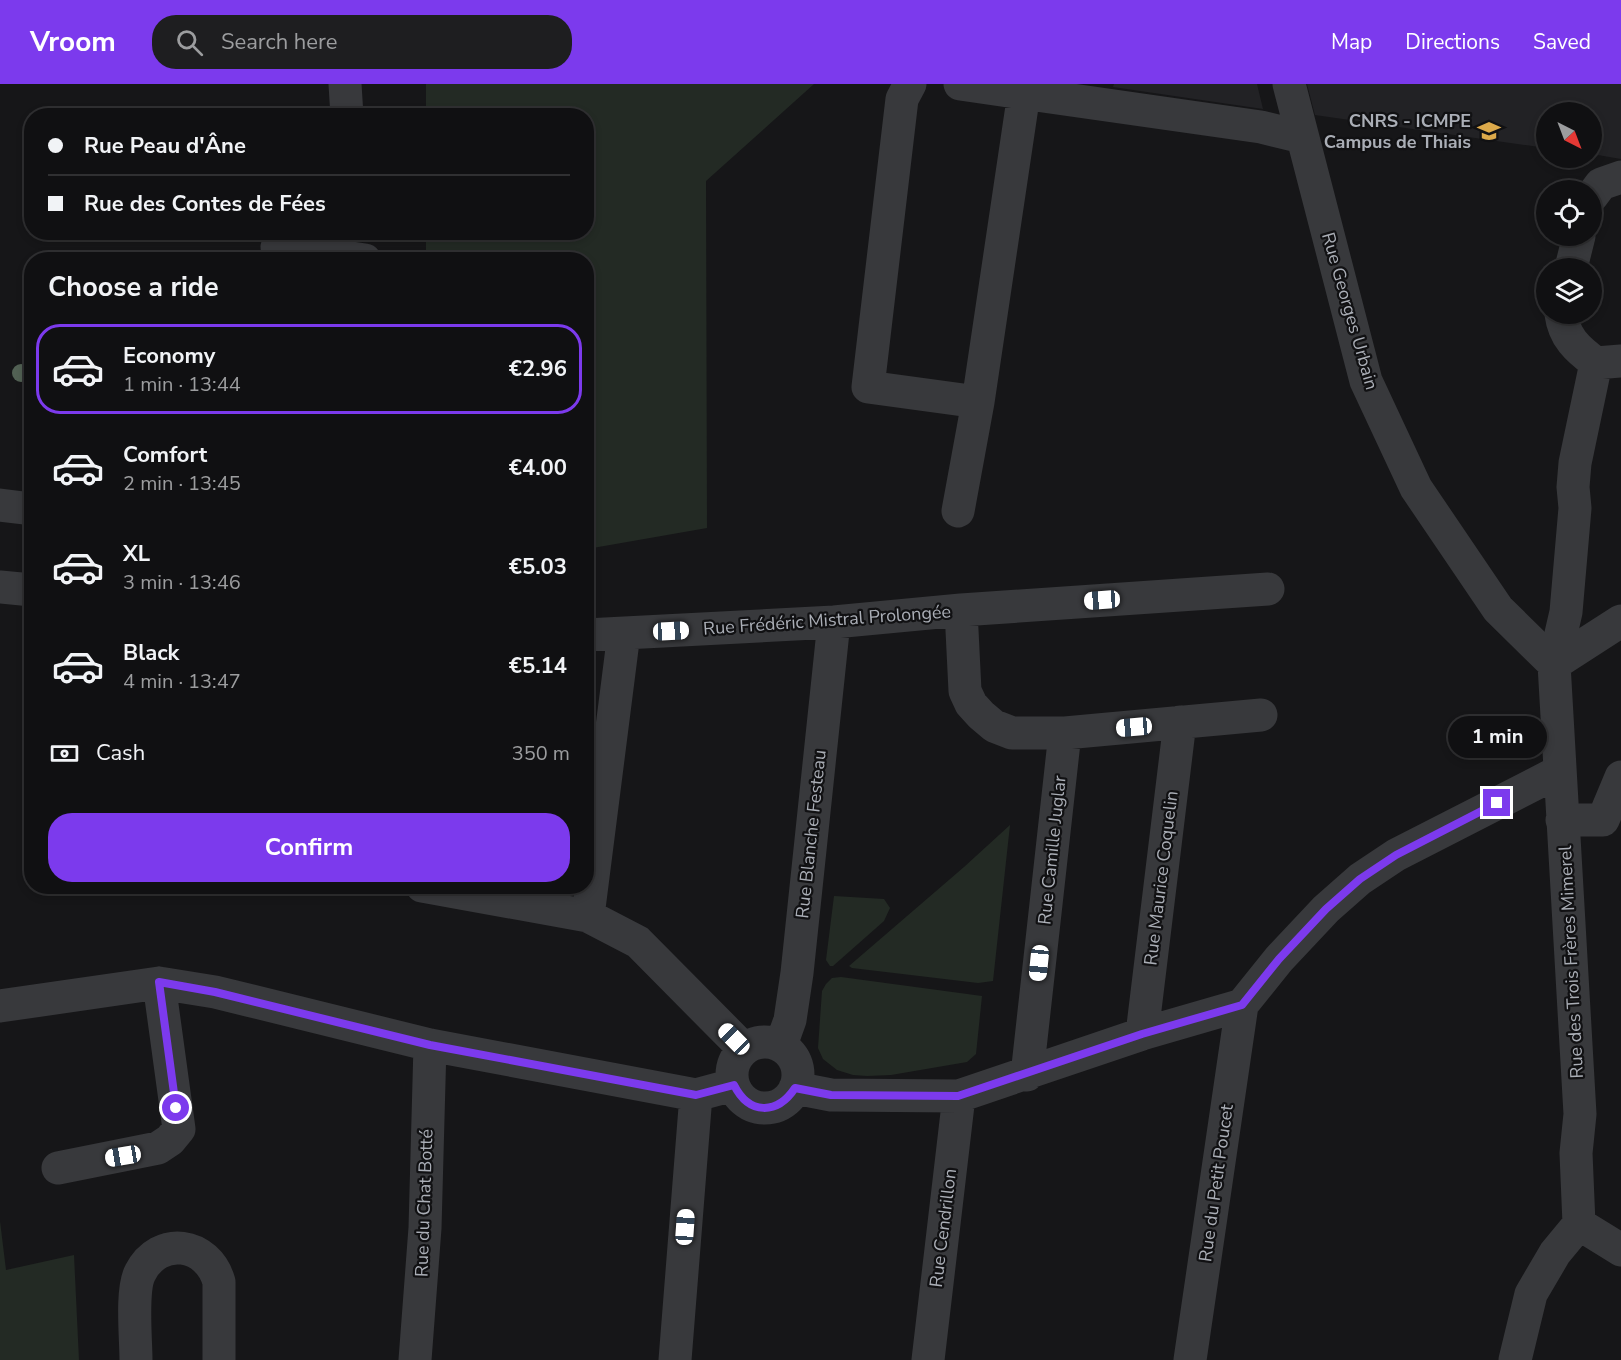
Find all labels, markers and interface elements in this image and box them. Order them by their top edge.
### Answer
search box [152,15,572,69]
text: Vroom [30,23,116,61]
icon: search [173,26,206,59]
text: Search here [221,27,338,57]
text: Map [1331,28,1372,56]
text: Directions [1405,28,1500,56]
text: Saved [1533,28,1591,56]
north arrow [1536,102,1602,168]
map controls [1536,102,1602,324]
place label: CNRS - ICMPE Campus de Thiais [1324,109,1471,154]
school or university icon: CNRS - ICMPE Campus de Thiais [1476,118,1502,144]
text: Rue Peau d'Âne [84,131,246,161]
button: locate [1536,180,1602,246]
text: Rue des Contes de Fées [84,189,326,219]
street label: Rue Georges Urbain [1316,229,1384,393]
button: layers [1536,258,1602,324]
text: Choose a ride [48,269,219,306]
text: Economy [123,341,215,371]
icon: car [51,342,105,396]
text: €2.96 [509,354,567,384]
text: 1 min · 13:44 [123,371,241,398]
text: Comfort [123,440,207,470]
icon: car [51,441,105,495]
text: €4.00 [509,453,567,483]
text: 2 min · 13:45 [123,470,241,497]
text: XL [123,539,150,569]
icon: car [51,540,105,594]
text: €5.03 [509,552,567,582]
text: 3 min · 13:46 [123,569,241,596]
car [1083,590,1121,610]
street label: Rue Frédéric Mistral Prolongée [702,599,952,641]
car [653,621,689,641]
text: Black [123,638,179,668]
icon: car [51,639,105,693]
text: €5.14 [509,651,567,681]
text: 4 min · 13:47 [123,668,241,695]
car [1115,716,1153,738]
callout: 1 min [1448,716,1546,758]
text: 1 min [1472,723,1523,750]
icon: cash [48,737,81,770]
text: Cash [96,738,145,768]
text: 350 m [512,740,570,767]
street label: Rue Blanche Festeau [790,748,832,920]
street label: Rue Camille Juglar [1032,774,1072,926]
street label: Rue Maurice Coquelin [1138,789,1184,967]
route end [1483,789,1510,816]
button: Confirm [48,813,570,882]
street label: Rue des Trois Frères Mimerel [1553,844,1589,1079]
car [1028,944,1050,982]
car [715,1020,753,1058]
route start [162,1094,189,1121]
street label: Rue du Petit Poucet [1193,1102,1239,1263]
street label: Rue du Chat Botté [409,1128,439,1278]
car [104,1144,142,1168]
street label: Rue Cendrillon [924,1167,962,1289]
car [675,1208,695,1246]

